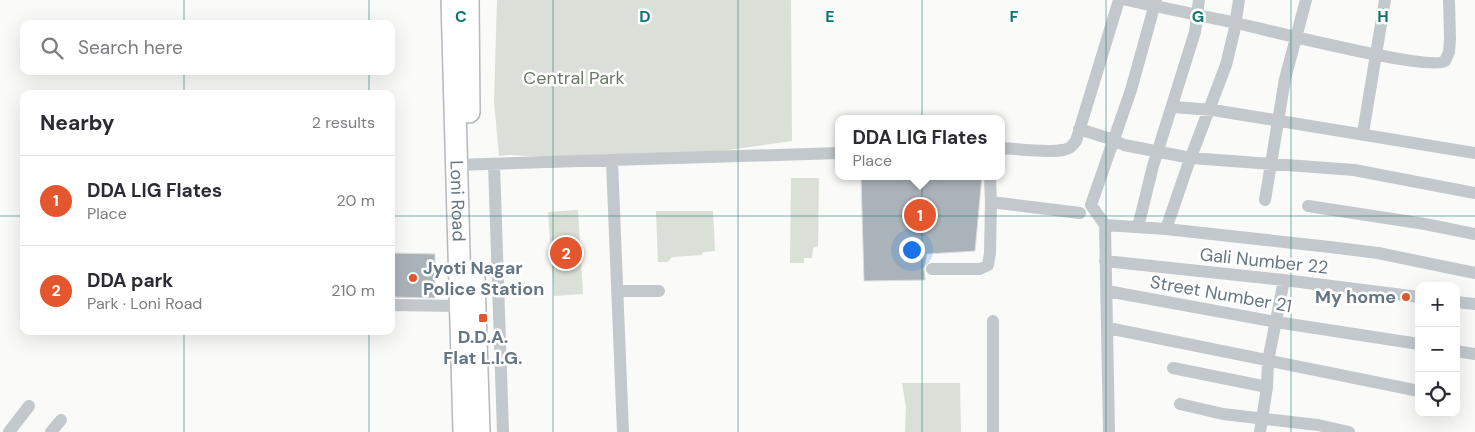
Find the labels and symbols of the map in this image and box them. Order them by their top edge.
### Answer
text: C [455,6,467,27]
text: D [639,6,651,27]
text: E [825,6,835,27]
text: F [1010,6,1019,27]
text: G [1192,6,1204,27]
text: H [1377,6,1389,27]
park label: Central Park [523,66,625,90]
street label: Loni Road [444,160,471,242]
pin: 1 [904,196,936,234]
pin: 2 [550,234,582,272]
your location [899,237,925,263]
street label: Gali Number 22 [1199,242,1329,280]
place label: Jyoti Nagar Police Station [423,256,544,301]
street label: Street Number 21 [1148,270,1294,318]
marker: Jyoti Nagar Police Station [407,272,419,284]
place label: My home [1315,285,1396,309]
marker: My home [1400,291,1412,303]
marker: D.D.A. Flat L.I.G. [477,312,489,324]
place label: D.D.A. Flat L.I.G. [443,325,523,370]

